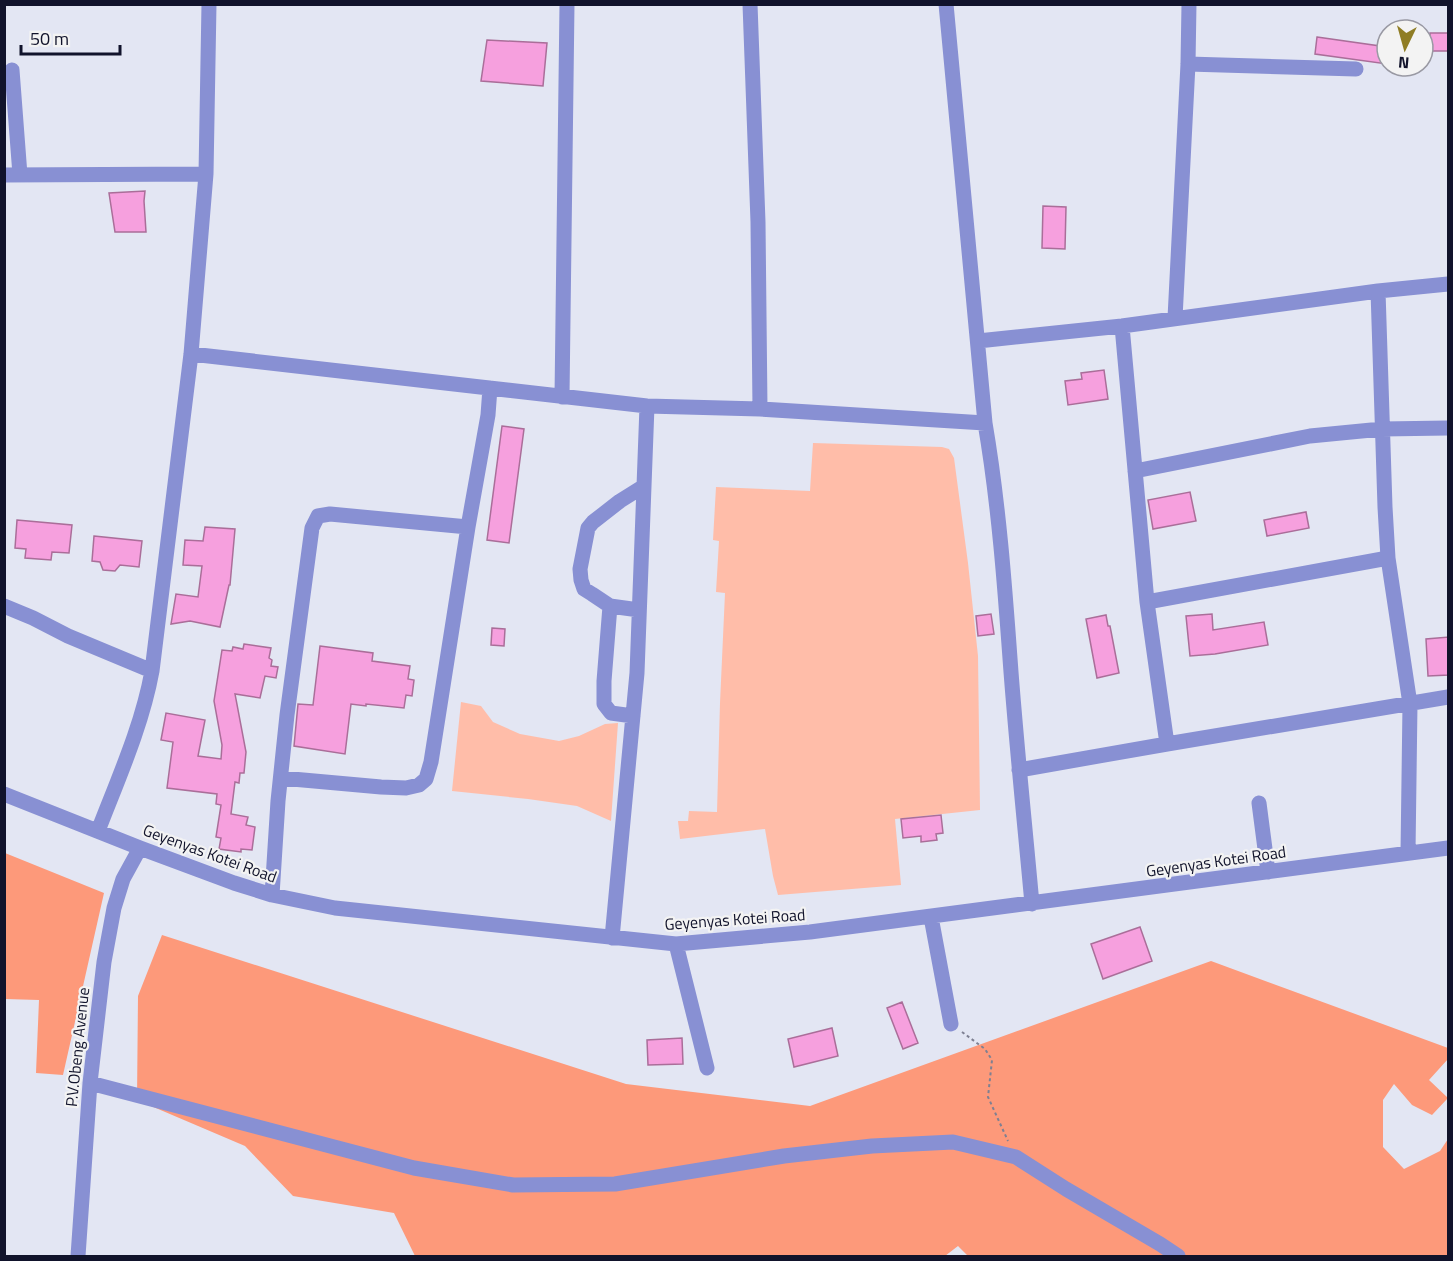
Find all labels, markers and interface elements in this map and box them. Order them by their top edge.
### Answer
scale bar [21,18,120,56]
north arrow [1375,18,1435,78]
text: 50 m [30,25,69,52]
text: N [1397,51,1410,75]
street label: Geyenyas Kotei Road [140,818,280,888]
street label: Geyenyas Kotei Road [1144,839,1288,883]
street label: Geyenyas Kotei Road [664,902,806,936]
street label: P.V.Obeng Avenue [59,986,95,1108]

